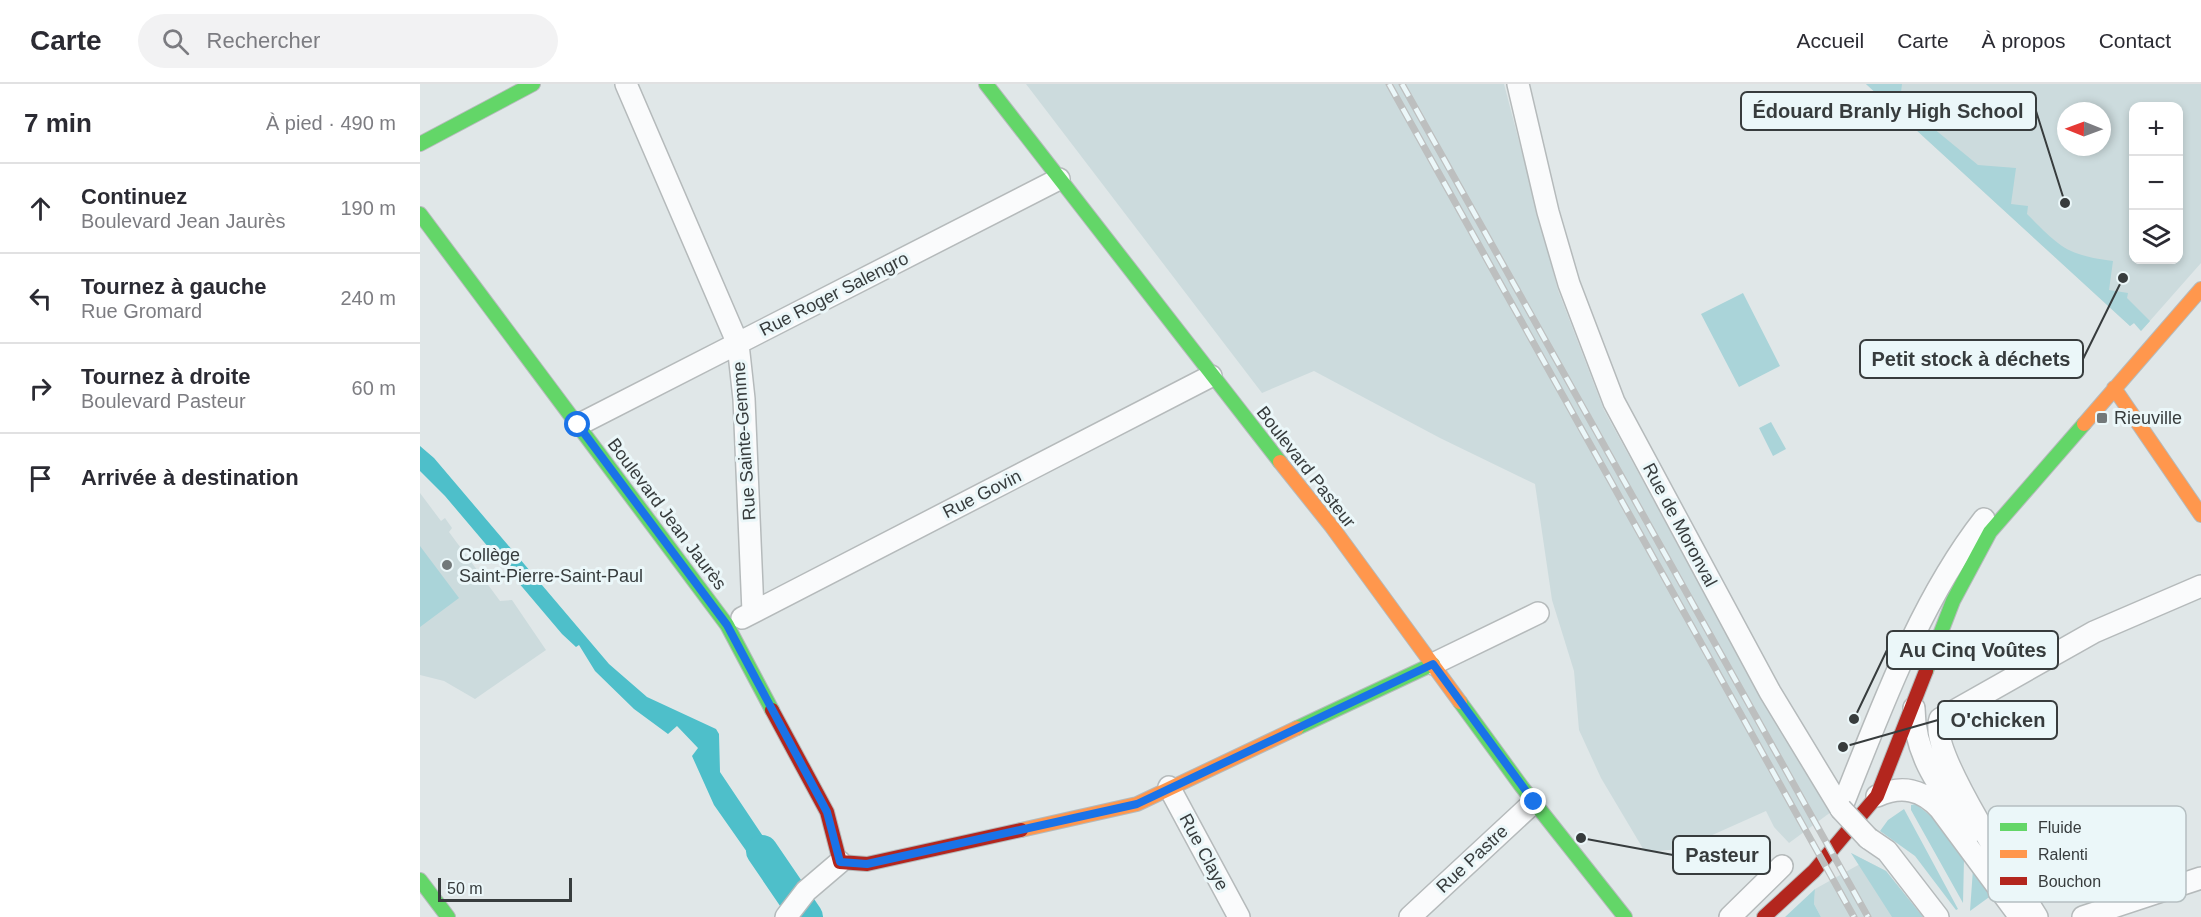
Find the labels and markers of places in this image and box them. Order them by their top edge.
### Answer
callout: Édouard Branly High School [1741,92,2036,130]
callout: Petit stock à déchets [1860,340,2083,378]
place label: Rieuville [2114,408,2182,428]
marker: Rieuville [2095,411,2109,425]
place label: Collège Saint-Pierre-Saint-Paul [459,545,643,586]
marker: Collège Saint-Pierre-Saint-Paul [440,558,454,572]
callout: Au Cinq Voûtes [1887,631,2058,669]
callout: O'chicken [1938,701,2057,739]
callout: Pasteur [1673,836,1770,874]

